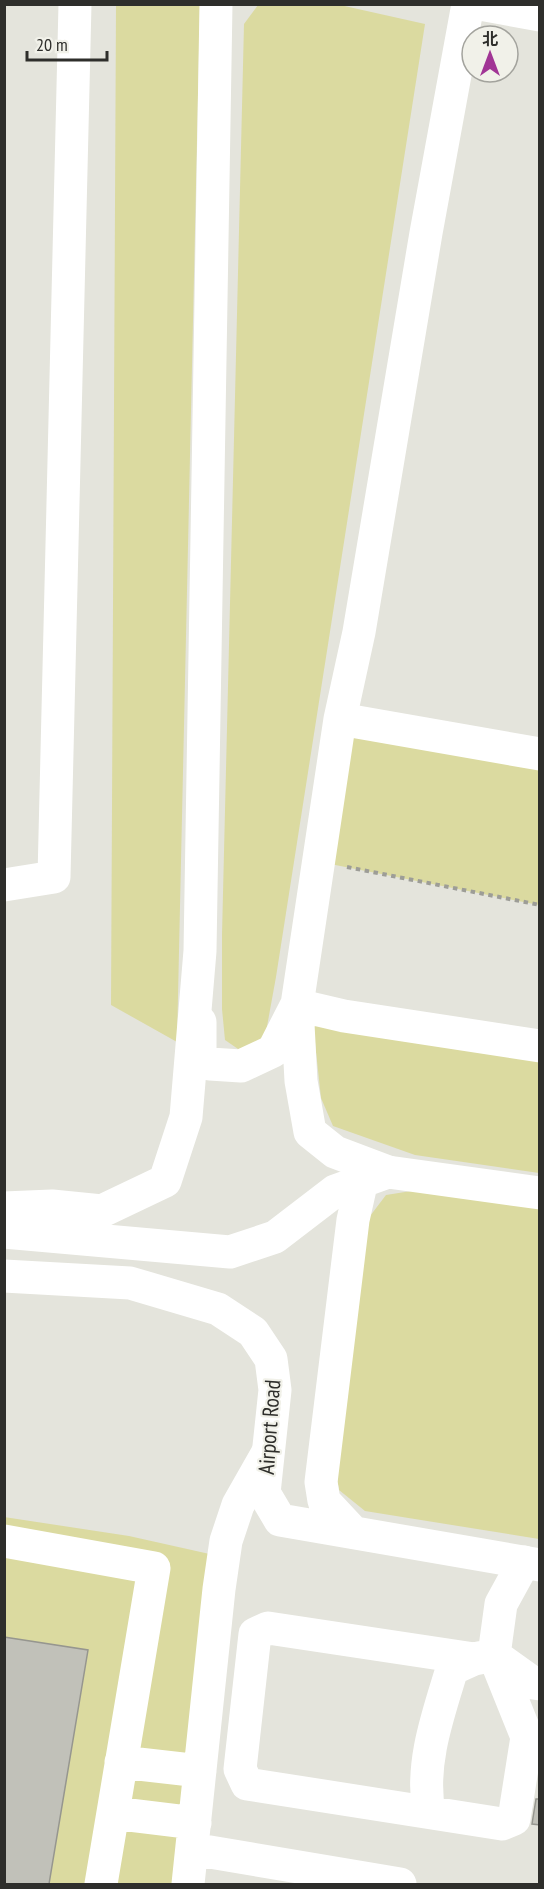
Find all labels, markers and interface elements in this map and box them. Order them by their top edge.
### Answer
scale bar [27,24,106,62]
north arrow [460,24,520,84]
text: 北 [482,29,498,49]
text: 20 m [36,33,68,56]
street label: Airport Road [252,1379,286,1475]

